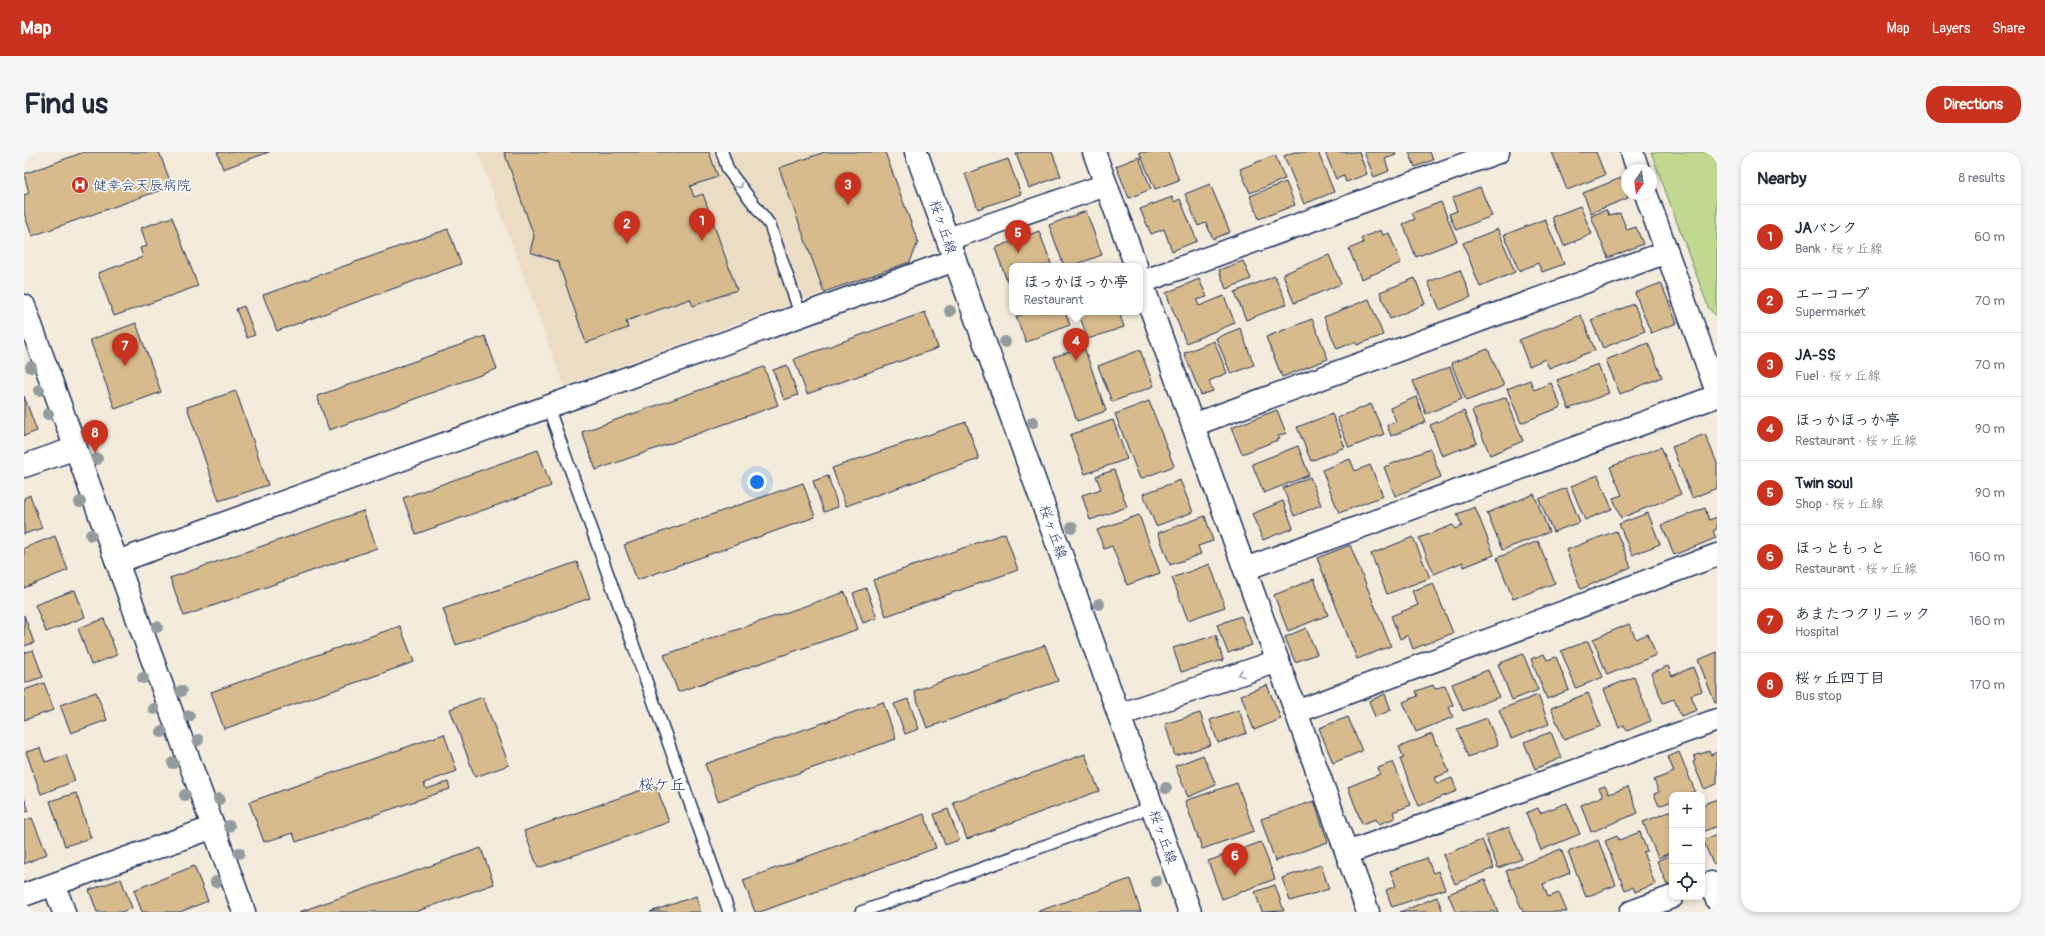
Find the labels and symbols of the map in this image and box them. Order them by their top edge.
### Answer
north arrow [1621,164,1657,200]
pin: 3 [835,172,861,205]
hospital icon: 健幸会天辰病院 [70,175,90,195]
place label: 健幸会天辰病院 [93,177,191,194]
one-way arrow [735,181,742,188]
street label: 桜ヶ丘線 [926,198,960,256]
pin: 1 [689,208,715,241]
pin: 2 [614,211,640,244]
pin: 5 [1005,220,1031,253]
pin: 4 [1063,328,1089,361]
pin: 7 [112,333,138,366]
pin: 8 [82,420,108,453]
your location [747,472,767,492]
street label: 桜ヶ丘線 [1035,503,1071,561]
one-way arrow [1238,669,1245,678]
district label: 桜ケ丘 [638,775,686,795]
street label: 桜ヶ丘線 [1145,808,1181,866]
pin: 6 [1222,843,1248,876]

